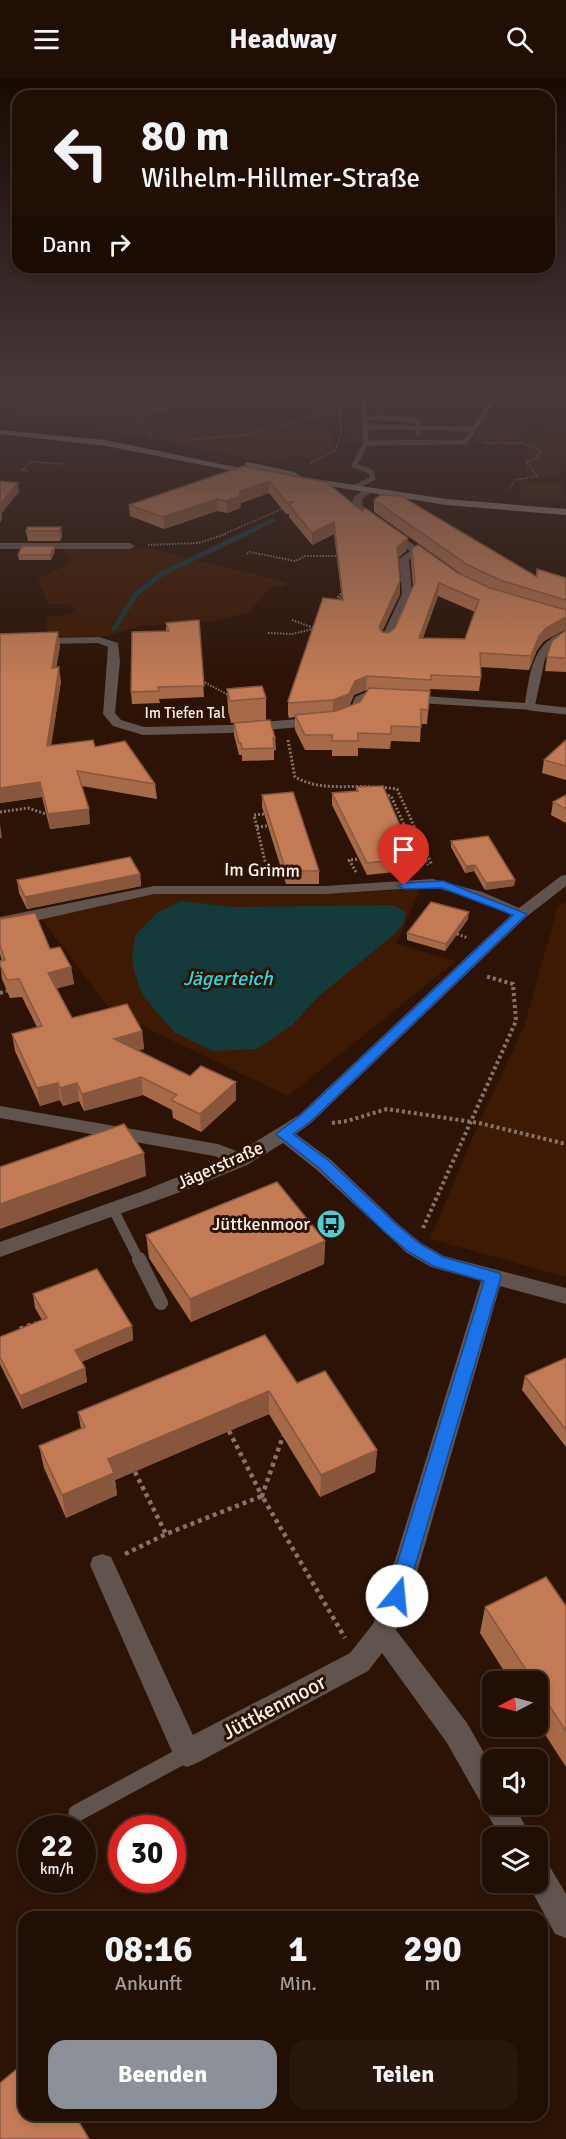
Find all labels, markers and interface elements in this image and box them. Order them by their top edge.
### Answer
icon: menu [30,23,63,56]
text: Headway [229,23,337,56]
icon: search [503,23,536,56]
text: 80 m [141,111,230,162]
icon: left [42,114,120,192]
text: Wilhelm-Hillmer-Straße [141,162,420,195]
icon: right [103,228,136,261]
text: Dann [42,231,91,258]
street label: Im Tiefen Tal [145,704,225,722]
pin [378,824,429,886]
icon: arrive [387,833,420,866]
street label: Im Grimm [224,858,300,882]
water label: Jägerteich [183,966,274,991]
street label: Jägerstraße [174,1136,266,1194]
bus stop icon: Jüttkenmoor [315,1208,347,1240]
place label: Jüttkenmoor [212,1213,310,1235]
position arrow [365,1564,429,1628]
street label: Jüttkenmoor [218,1669,331,1745]
north arrow [482,1671,548,1737]
map controls [482,1671,548,1893]
button: sound [482,1749,548,1815]
speed limit sign: 30 [108,1815,186,1893]
button: layers [482,1827,548,1893]
text: 22 [41,1828,73,1865]
text: km/h [40,1860,74,1878]
text: 08:16 [104,1927,193,1972]
text: 1 [288,1927,308,1972]
text: 290 [403,1927,462,1972]
text: Ankunft [115,1971,182,1996]
text: Min. [279,1971,317,1996]
text: m [424,1971,440,1996]
button: Beenden [48,2040,277,2109]
button: Teilen [289,2040,518,2109]

